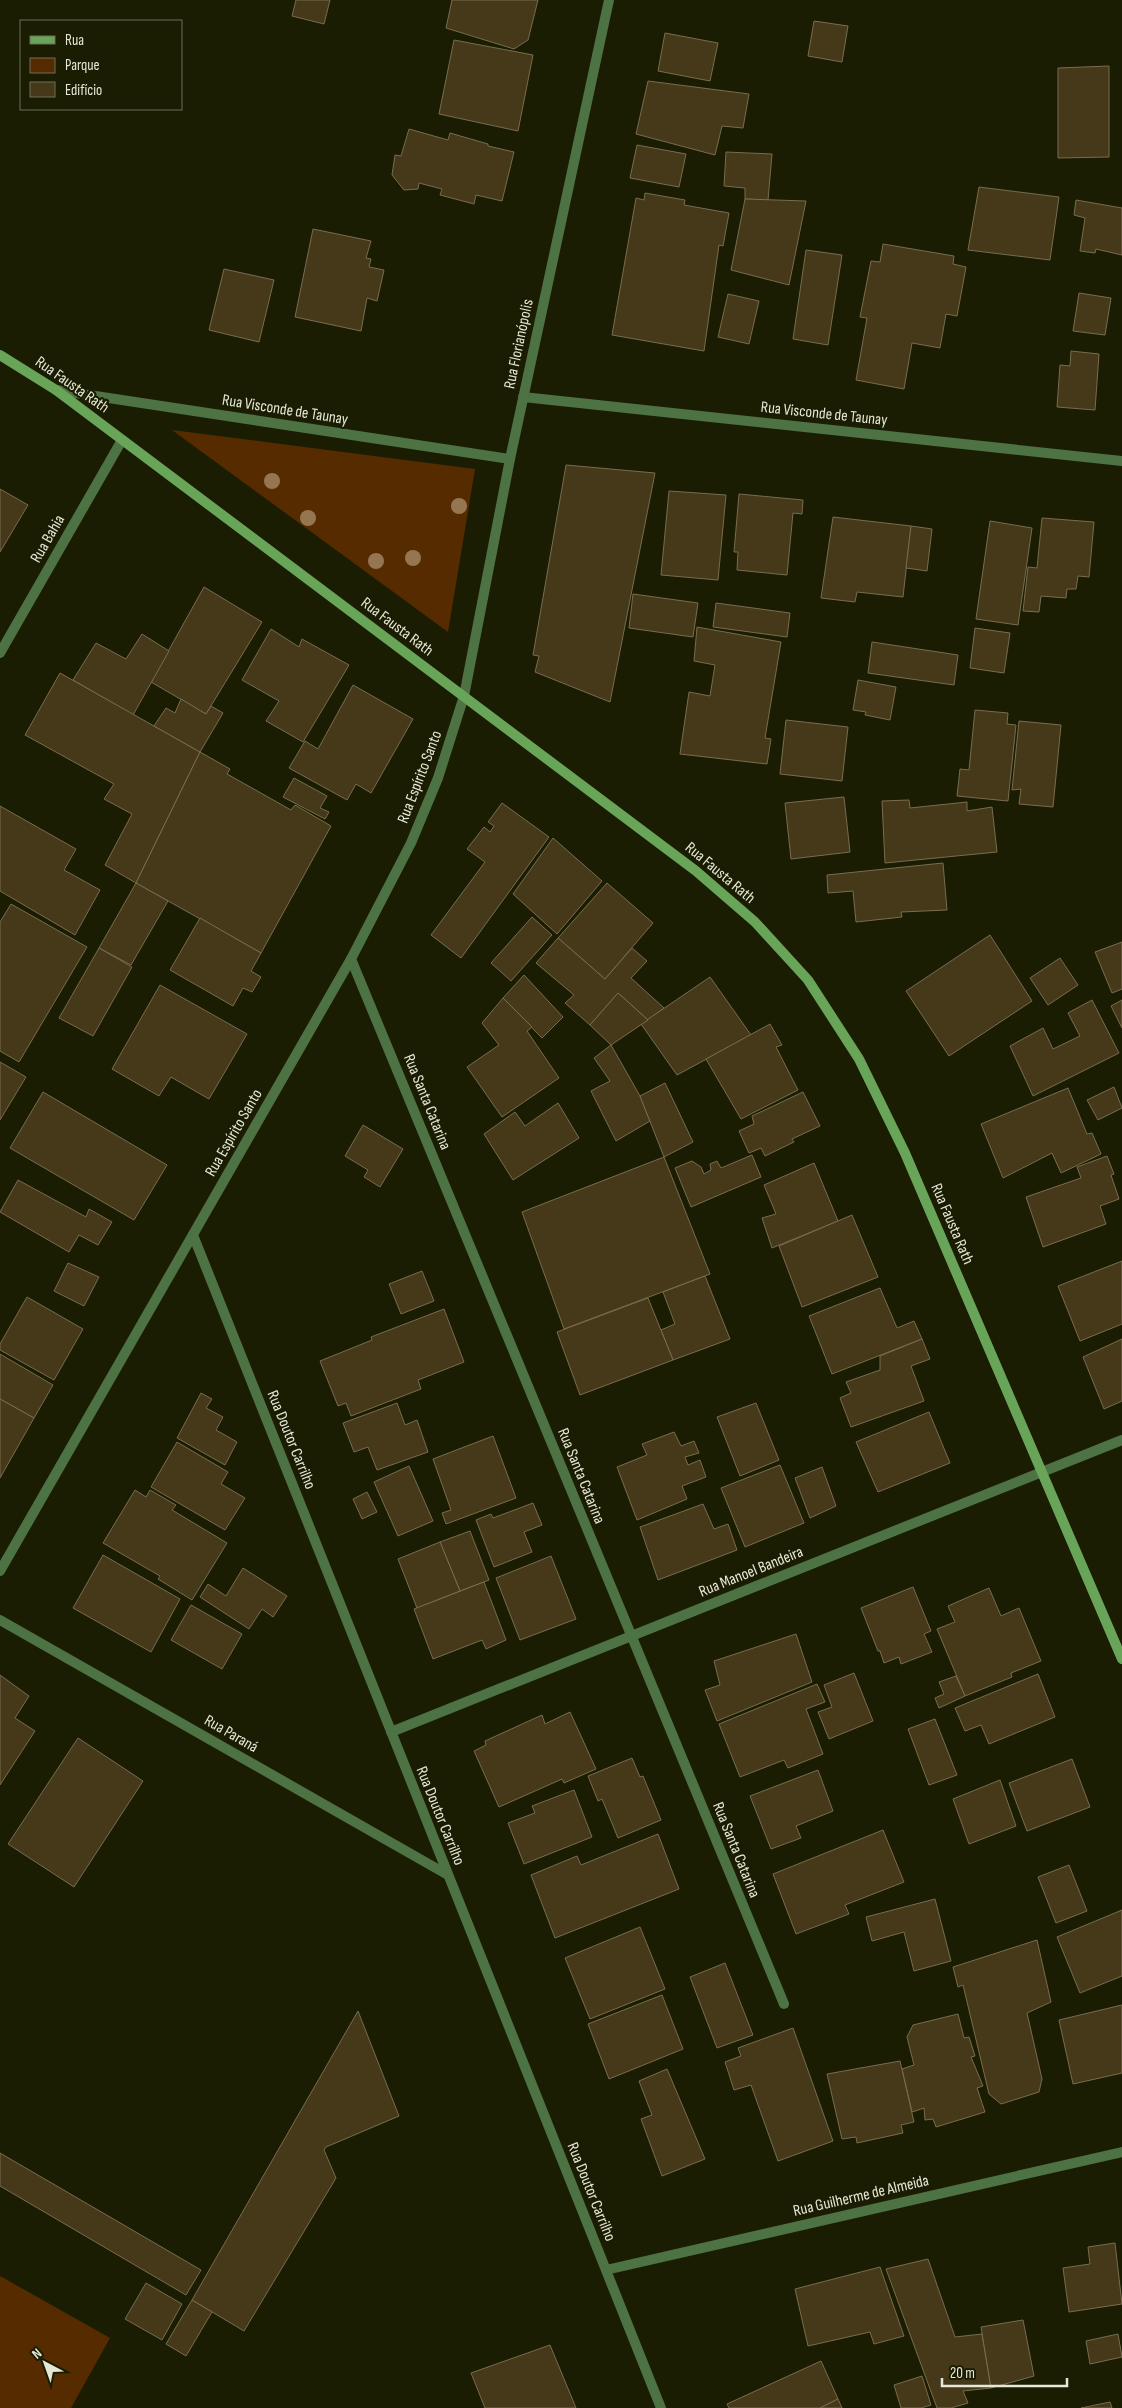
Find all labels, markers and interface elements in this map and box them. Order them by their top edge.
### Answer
legend [20,20,182,110]
text: Rua [65,31,84,50]
text: Parque [65,56,100,75]
text: Edifício [65,81,102,100]
street label: Rua Florianópolis [500,297,538,390]
street label: Rua Fausta Rath [31,353,113,417]
street label: Rua Visconde de Taunay [221,391,349,429]
street label: Rua Visconde de Taunay [760,398,888,430]
street label: Rua Bahia [27,512,69,566]
street label: Rua Fausta Rath [357,594,437,660]
street label: Rua Espírito Santo [394,728,446,826]
street label: Rua Fausta Rath [681,838,759,908]
street label: Rua Santa Catarina [399,1051,455,1153]
street label: Rua Espírito Santo [201,1086,267,1180]
street label: Rua Fausta Rath [927,1181,977,1267]
street label: Rua Doutor Carrilho [263,1388,319,1492]
street label: Rua Santa Catarina [553,1425,609,1527]
street label: Rua Manoel Bandeira [696,1542,806,1602]
street label: Rua Paraná [201,1711,261,1757]
street label: Rua Doutor Carrilho [412,1764,468,1868]
street label: Rua Santa Catarina [708,1799,764,1901]
street label: Rua Doutor Carrilho [563,2140,619,2244]
street label: Rua Guilherme de Almeida [791,2171,931,2221]
north arrow [20,2338,70,2388]
text: N [28,2345,45,2362]
scale bar [942,2356,1067,2388]
text: 20 m [950,2364,975,2383]

